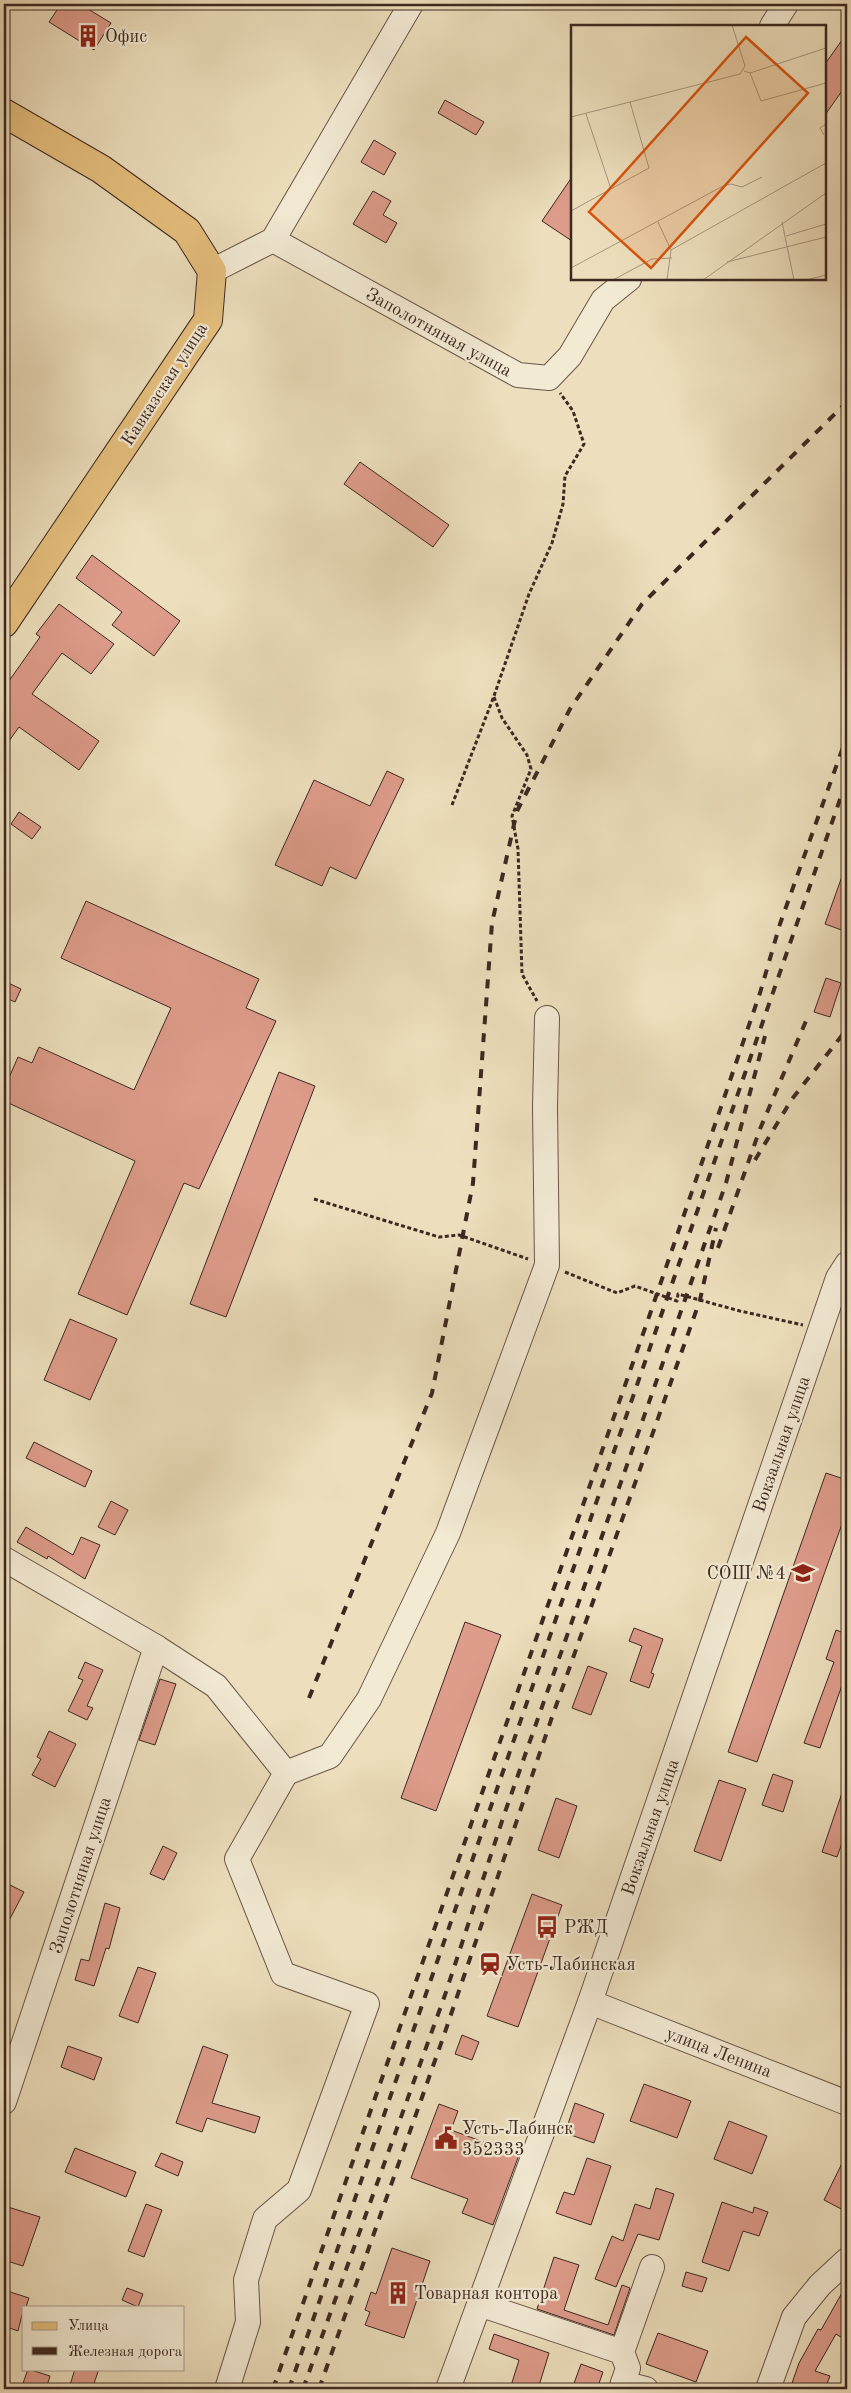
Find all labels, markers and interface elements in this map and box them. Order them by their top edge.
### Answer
building icon: Офис [75,23,101,49]
inset map [571,25,826,280]
place label: Офис [105,28,147,47]
street label: Заполотняная улица [363,285,515,381]
street label: Кавказская улица [118,320,211,449]
street label: Вокзальная улица [750,1374,814,1515]
school or university icon: СОШ №4 [790,1560,816,1586]
place label: СОШ №4 [707,1565,786,1583]
street label: Вокзальная улица [619,1757,683,1898]
street label: Заполотняная улица [47,1795,115,1956]
bus stop icon: РЖД [534,1914,560,1940]
place label: РЖД [564,1919,608,1937]
station icon: Усть-Лабинская [477,1951,503,1977]
place label: Усть-Лабинская [506,1956,636,1974]
street label: улица Ленина [663,2025,774,2081]
place label: Усть-Лабинск 352333 [462,2120,573,2159]
public building icon: Усть-Лабинск 352333 [433,2125,459,2151]
building icon: Товарная контора [385,2280,411,2306]
place label: Товарная контора [414,2285,558,2303]
legend [22,2306,185,2370]
text: Улица [68,2319,109,2334]
text: Железная дорога [68,2345,183,2360]

